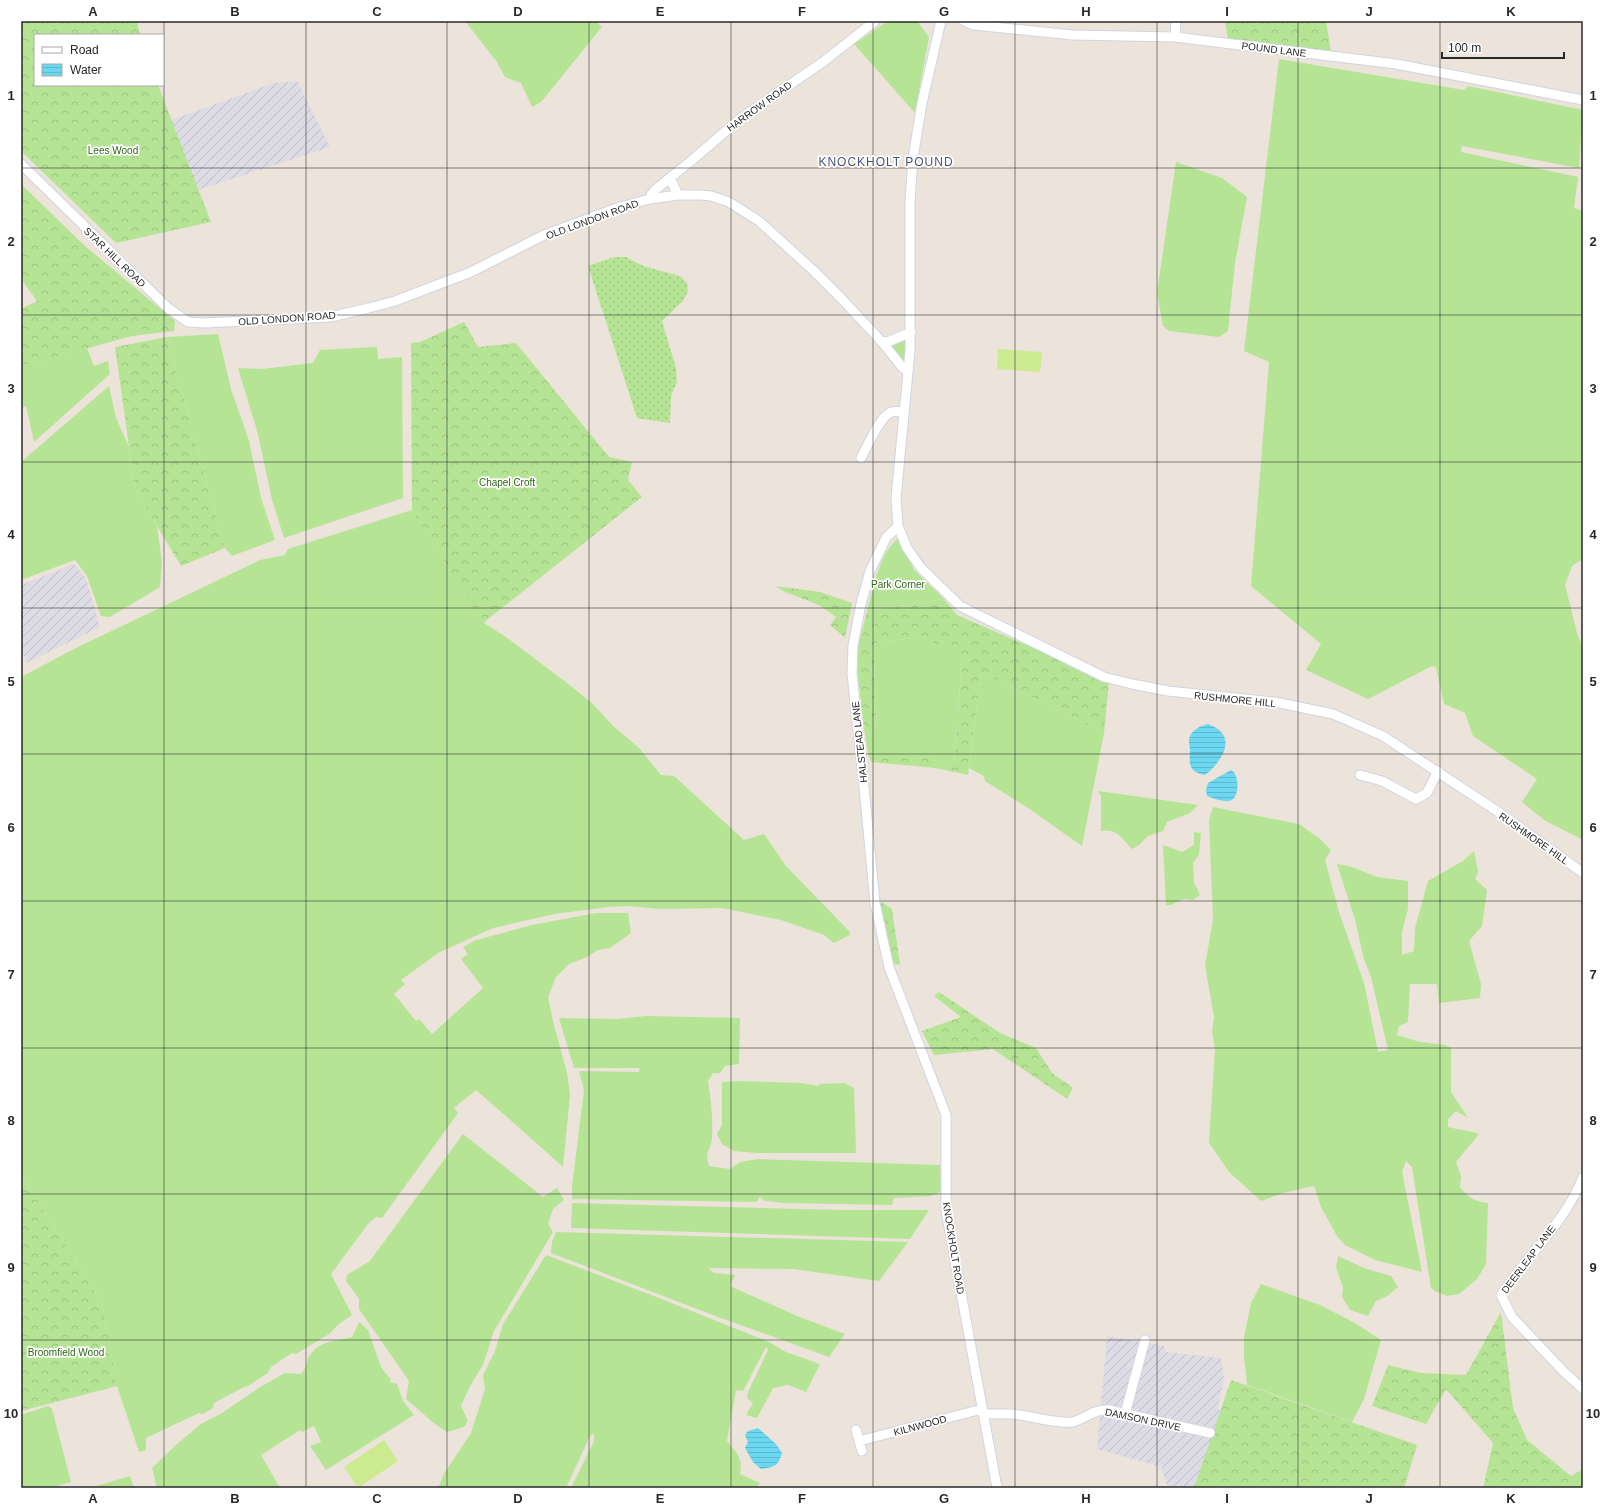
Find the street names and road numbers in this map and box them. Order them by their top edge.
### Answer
street label: POUND LANE [1241,40,1307,59]
street label: HARROW ROAD [725,79,794,134]
street label: OLD LONDON ROAD [544,198,640,241]
street label: STAR HILL ROAD [82,225,148,289]
street label: OLD LONDON ROAD [238,310,336,327]
street label: RUSHMORE HILL [1193,690,1277,709]
street label: HALSTEAD LANE [850,700,869,783]
street label: RUSHMORE HILL [1497,810,1571,867]
street label: KNOCKHOLT ROAD [941,1201,966,1295]
street label: DEERLEAP LANE [1499,1223,1558,1295]
street label: DAMSON DRIVE [1104,1406,1182,1433]
street label: KILNWOOD [892,1413,948,1438]

